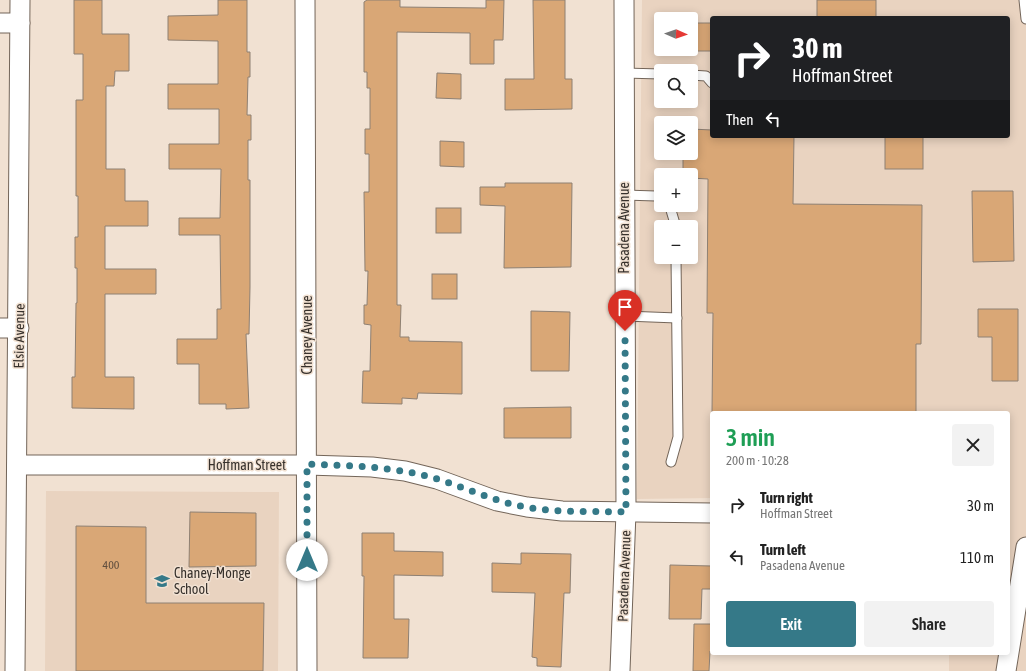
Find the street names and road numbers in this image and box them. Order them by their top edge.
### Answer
street label: Pasadena Avenue [616,182,632,274]
street label: Chaney Avenue [299,295,315,375]
street label: Elsie Avenue [10,303,28,369]
street label: Hoffman Street [208,457,286,473]
street label: Pasadena Avenue [614,530,634,622]

